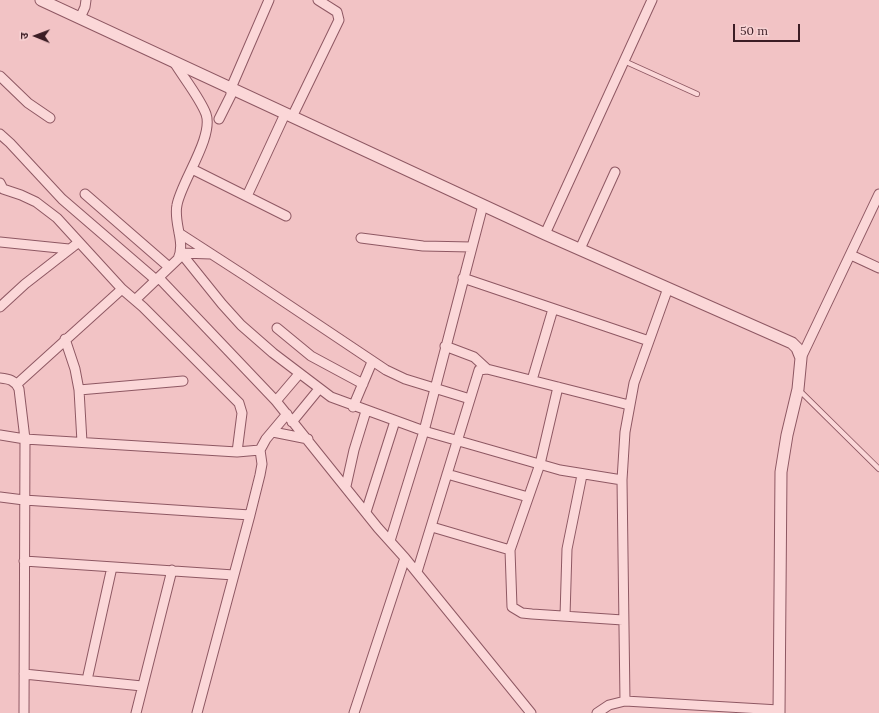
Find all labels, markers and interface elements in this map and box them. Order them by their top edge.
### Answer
north arrow [16,16,56,56]
scale bar [735,16,802,42]
text: 50 m [740,23,768,38]
text: उ [17,32,31,39]

